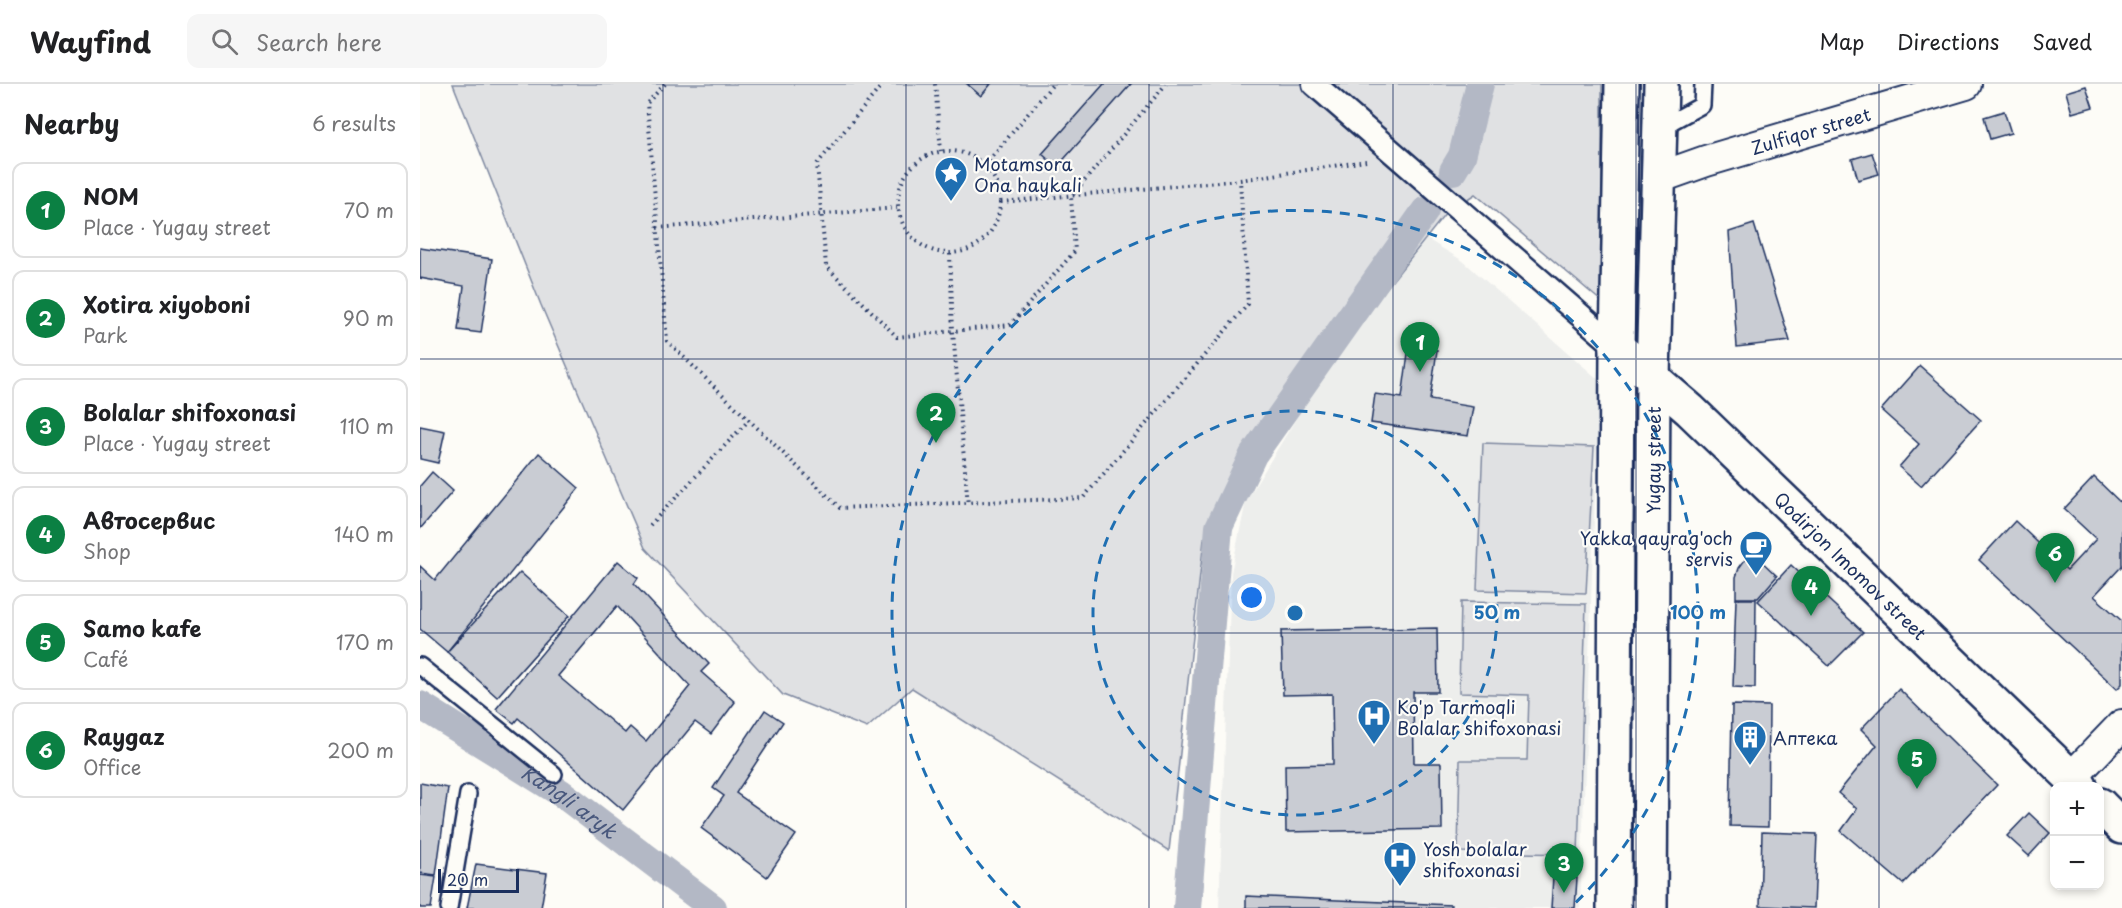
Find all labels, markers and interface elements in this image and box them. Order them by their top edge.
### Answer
search box [187,14,607,68]
text: Wayfind [30,20,151,63]
icon: search [208,25,241,58]
text: Search here [256,25,382,58]
text: Map [1819,25,1864,57]
text: Directions [1897,25,1999,57]
text: Saved [2032,25,2092,57]
street label: Zulfiqor street [1748,100,1874,161]
text: Nearby [24,104,119,143]
text: 6 results [312,108,396,138]
place label: Motamsora Ona haykali [974,150,1082,198]
place icon: Motamsora Ona haykali [933,155,969,202]
text: NOM [83,179,139,212]
text: 1 [41,195,50,225]
text: 70 m [344,195,394,225]
text: Place · Yugay street [83,212,271,242]
text: Xotira xiyoboni [83,287,251,320]
text: 2 [38,303,53,333]
text: 90 m [343,303,394,333]
text: Park [83,320,128,350]
pin: 1 [1400,322,1440,372]
pin: 2 [916,394,956,443]
text: Bolalar shifoxonasi [83,395,296,428]
street label: Yugay street [1639,406,1666,514]
text: 3 [39,411,52,441]
text: 110 m [340,411,394,441]
text: Place · Yugay street [83,428,271,458]
street label: Qodirjon Imomov street [1769,485,1933,645]
text: Автосервис [83,503,215,536]
text: 4 [39,519,52,549]
text: 140 m [334,519,394,549]
place label: Yakka qayrag'och servis [1580,524,1733,572]
cafe icon: Yakka qayrag'och servis [1738,529,1774,576]
pin: 6 [2036,534,2074,583]
text: Shop [83,536,131,566]
pin: 4 [1792,566,1830,616]
your location [1237,583,1266,612]
text: 50 m [1474,598,1520,625]
text: 100 m [1670,598,1726,625]
centre of rings [1285,603,1305,623]
text: Samo kafe [83,611,201,644]
text: 5 [39,627,52,657]
text: 170 m [336,627,394,657]
text: Café [83,644,128,674]
place label: Ko'p Tarmoqli Bolalar shifoxonasi [1397,693,1562,741]
hospital icon: Ko'p Tarmoqli Bolalar shifoxonasi [1356,698,1392,745]
text: Raygaz [83,719,164,752]
building icon: Аптека [1732,719,1768,766]
place label: Аптека [1773,724,1838,751]
text: 6 [38,735,53,765]
text: 200 m [327,735,394,765]
pin: 5 [1898,740,1936,789]
text: Office [83,752,141,782]
water label: Kangli aryk [516,757,624,846]
map controls [2050,782,2104,890]
button: + [2050,782,2104,836]
place label: Yosh bolalar shifoxonasi [1423,835,1528,883]
button: − [2050,836,2104,890]
hospital icon: Yosh bolalar shifoxonasi [1382,840,1418,887]
pin: 3 [1544,844,1584,893]
scale bar [438,866,519,894]
text: 20 m [447,867,488,891]

